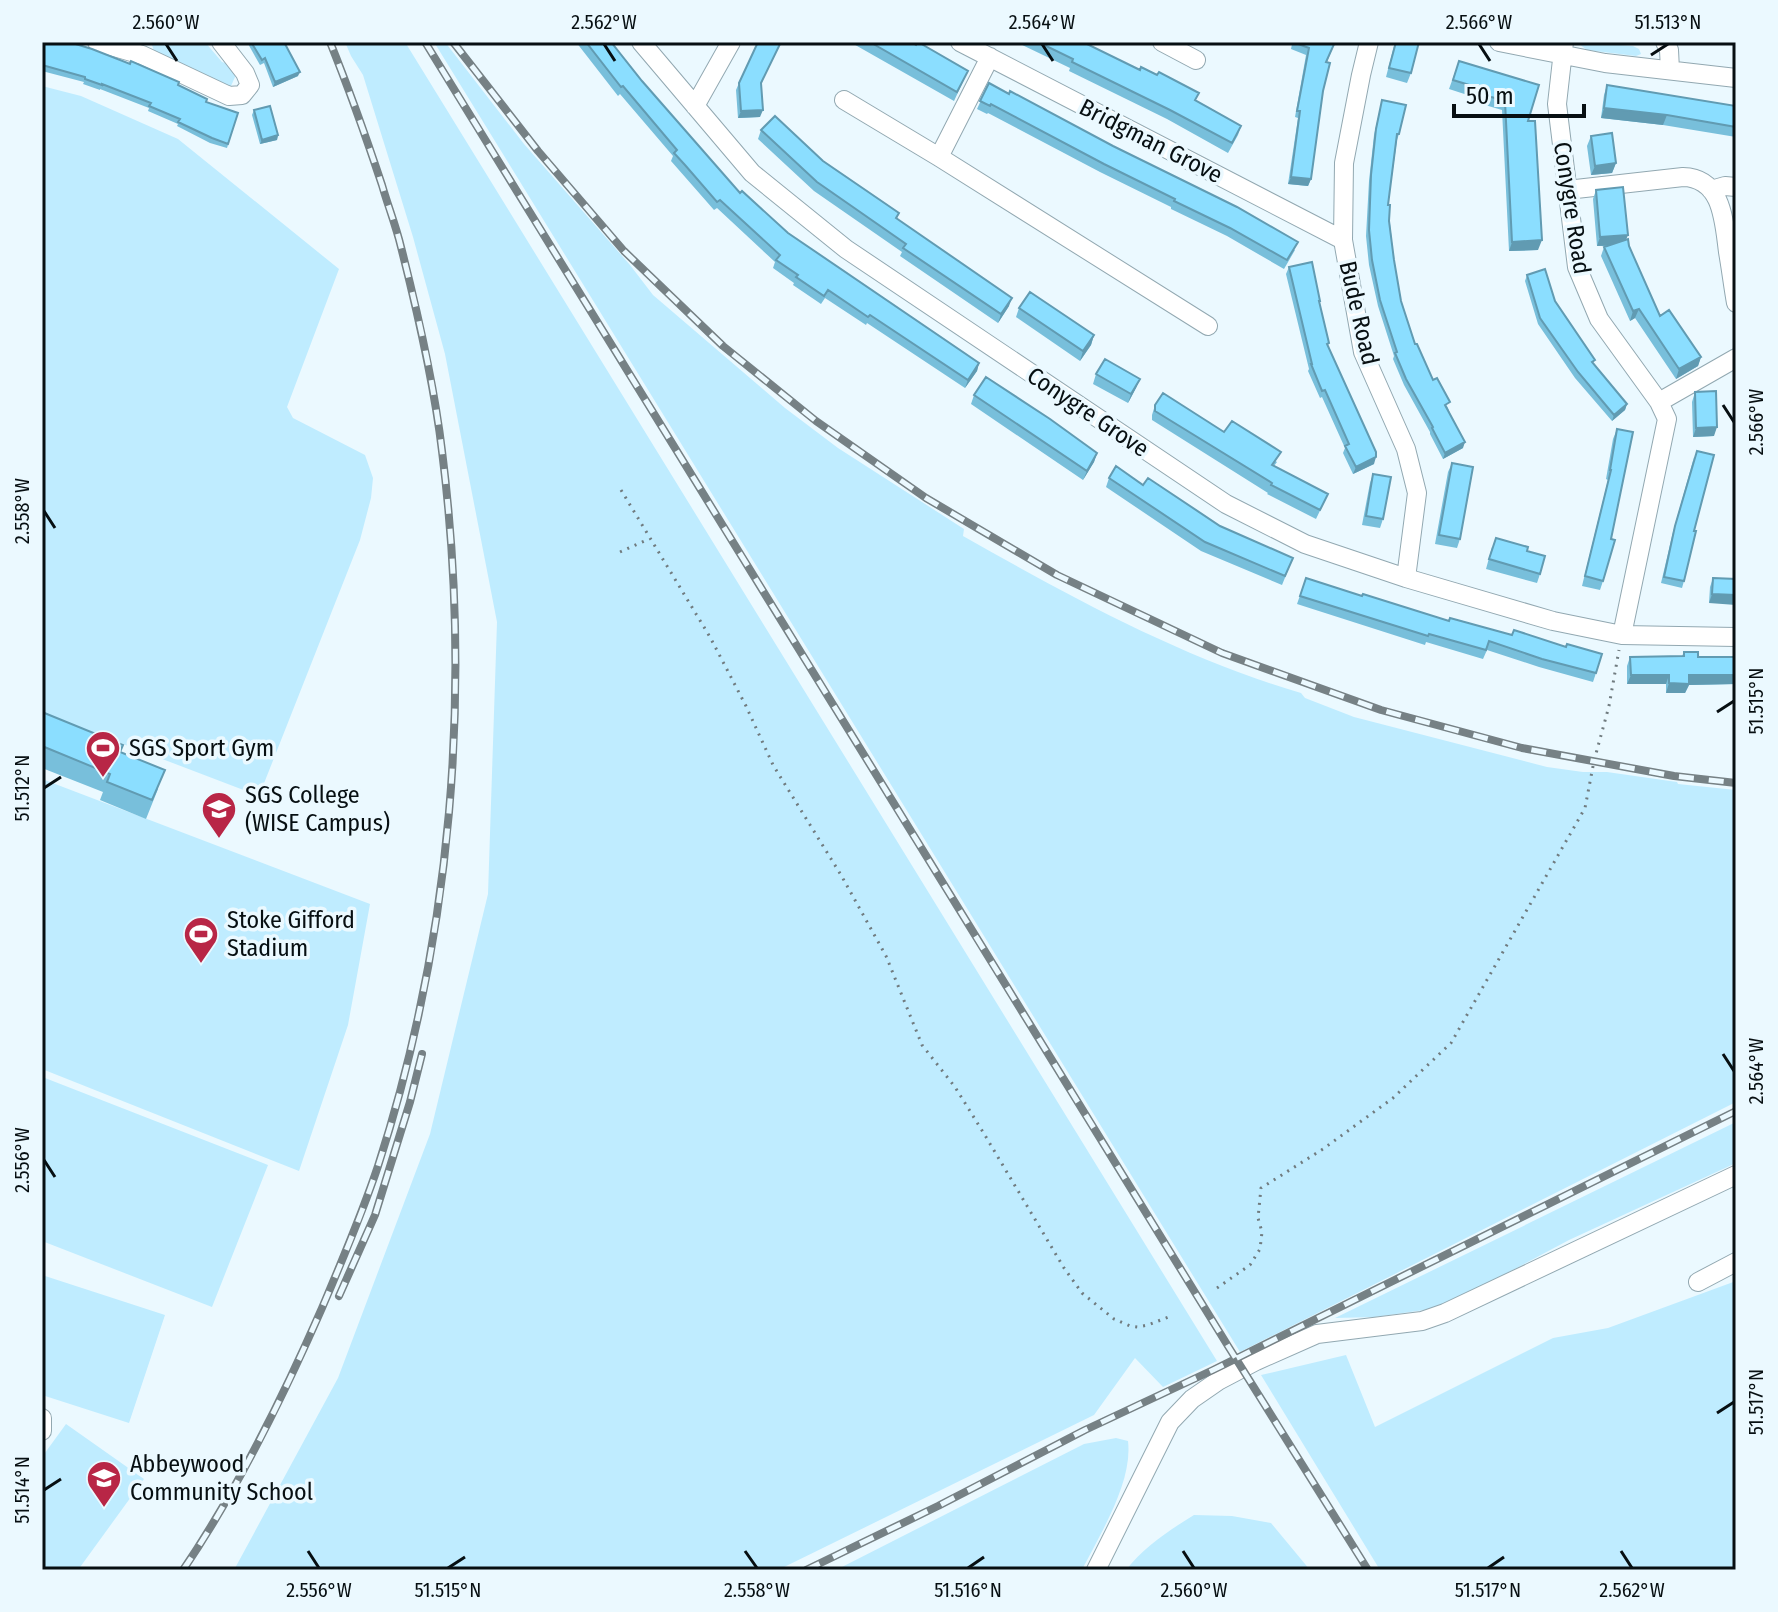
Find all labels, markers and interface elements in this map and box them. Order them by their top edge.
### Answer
text: 2.560°W [132,10,200,34]
text: 2.562°W [571,10,637,34]
text: 2.564°W [1009,10,1075,34]
text: 2.566°W [1446,10,1512,34]
text: 51.513°N [1635,10,1701,34]
scale bar [1454,68,1584,118]
text: 50 m [1466,82,1514,110]
street label: Bridgman Grove [1075,93,1227,189]
street label: Conygre Road [1548,140,1596,276]
street label: Bude Road [1333,258,1385,368]
street label: Conygre Grove [1022,361,1154,463]
text: 2.566°W [1744,389,1768,455]
text: 2.558°W [10,478,34,544]
text: 51.515°N [1744,668,1768,734]
sports icon: SGS Sport Gym [84,729,122,779]
place label: SGS Sport Gym [129,734,274,762]
text: 51.512°N [10,755,34,821]
place label: SGS College (WISE Campus) [245,781,390,837]
school or university icon: SGS College (WISE Campus) [200,790,238,840]
place label: Stoke Gifford Stadium [227,906,355,962]
sports icon: Stoke Gifford Stadium [182,915,220,965]
text: 2.564°W [1744,1038,1768,1104]
text: 2.556°W [10,1127,34,1193]
text: 51.517°N [1744,1369,1768,1435]
place label: Abbeywood Community School [130,1450,313,1506]
text: 51.514°N [10,1456,34,1524]
school or university icon: Abbeywood Community School [85,1459,123,1509]
text: 2.556°W [286,1578,352,1602]
text: 51.515°N [415,1578,481,1602]
text: 2.558°W [724,1578,790,1602]
text: 51.516°N [934,1578,1002,1602]
text: 2.560°W [1160,1578,1228,1602]
text: 51.517°N [1455,1578,1521,1602]
text: 2.562°W [1599,1578,1665,1602]

